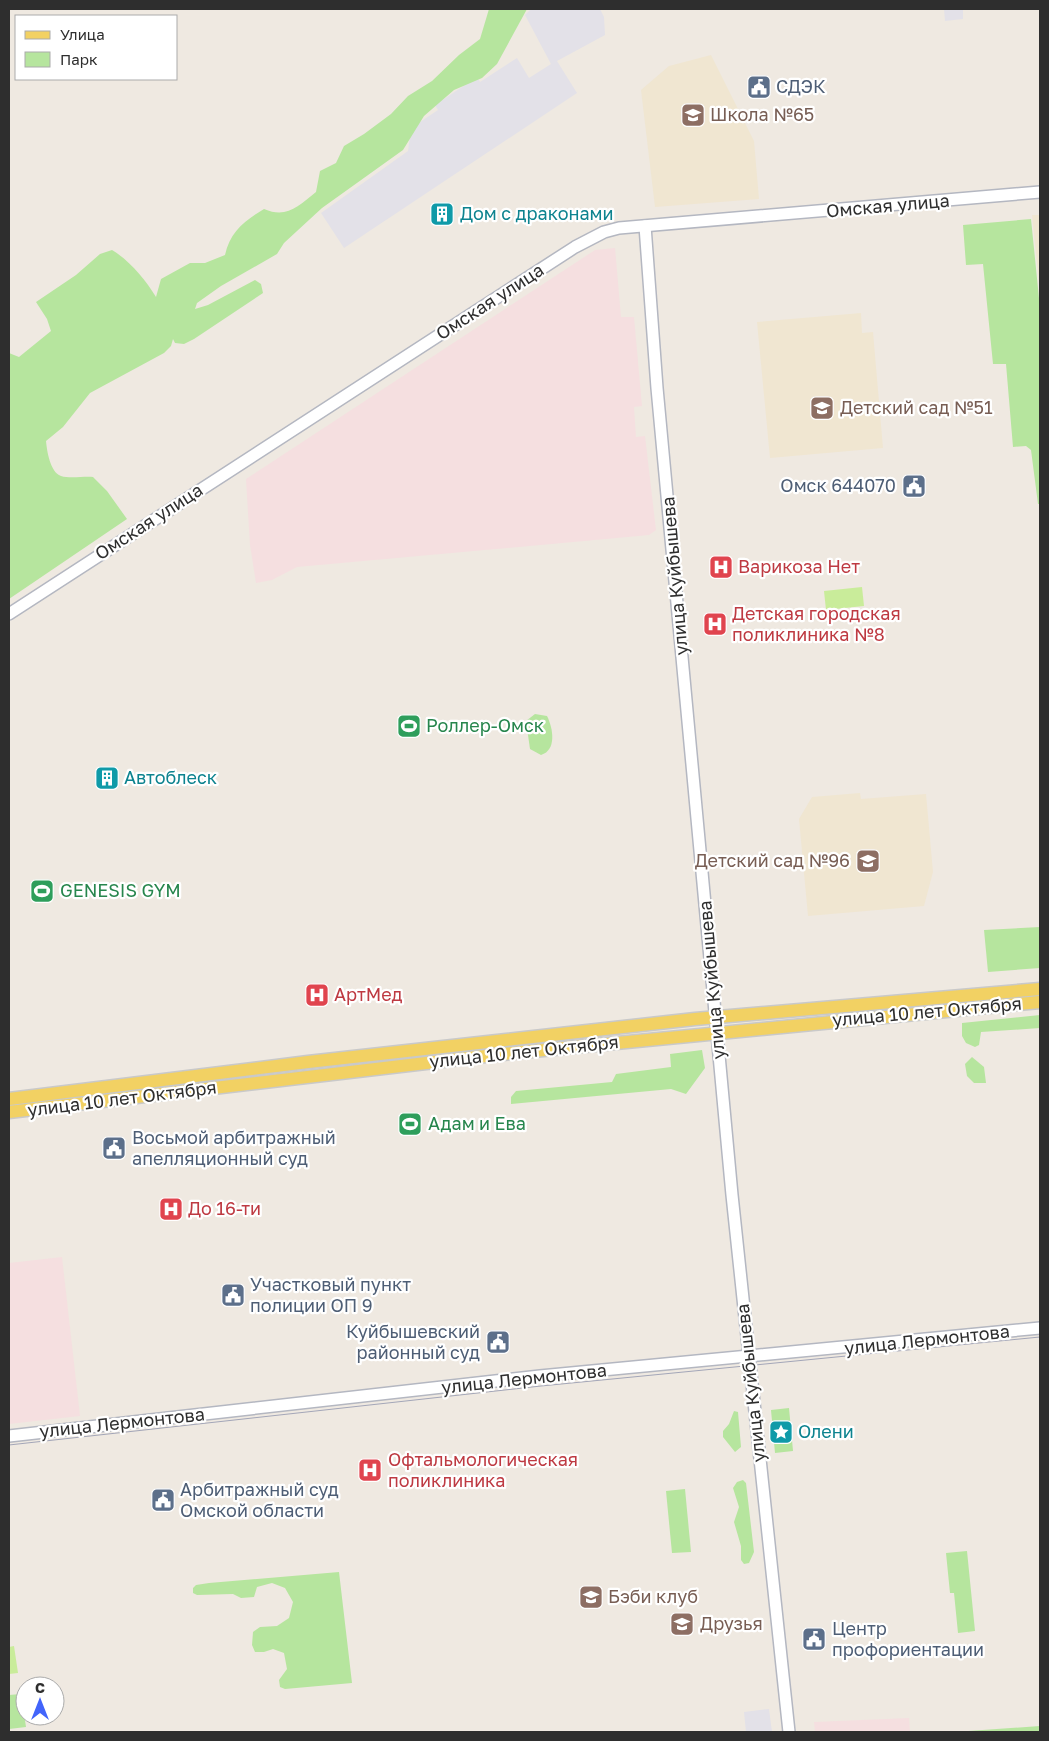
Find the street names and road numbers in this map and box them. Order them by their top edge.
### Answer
street label: Омская улица [825,189,951,221]
street label: Омская улица [431,258,547,344]
street label: Омская улица [90,478,206,564]
street label: улица Куйбышева [656,496,692,656]
street label: улица Куйбышева [693,900,729,1060]
street label: улица 10 лет Октября [831,992,1023,1030]
street label: улица 10 лет Октября [428,1030,620,1072]
street label: улица 10 лет Октября [26,1075,218,1121]
street label: улица Куйбышева [731,1303,769,1464]
street label: улица Лермонтова [843,1319,1011,1359]
street label: улица Лермонтова [440,1358,608,1398]
street label: улица Лермонтова [38,1402,206,1442]

